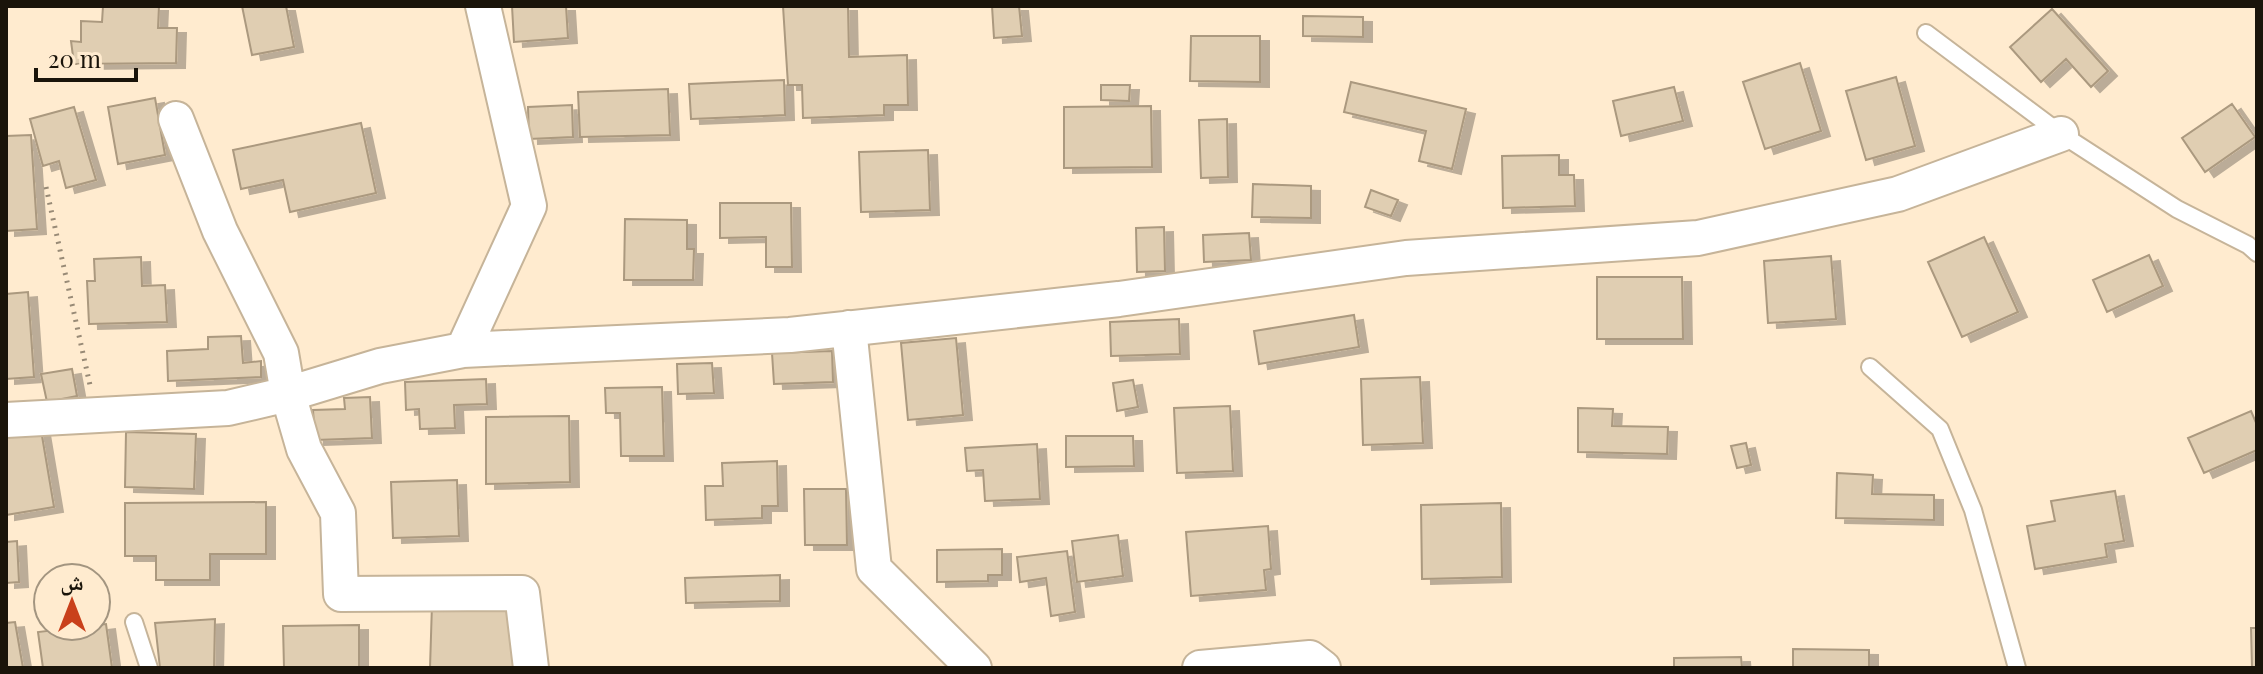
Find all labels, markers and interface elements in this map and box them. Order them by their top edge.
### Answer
scale bar [36,32,136,82]
text: 20 m [48,42,101,74]
north arrow [32,562,112,642]
text: ش [60,566,84,596]

